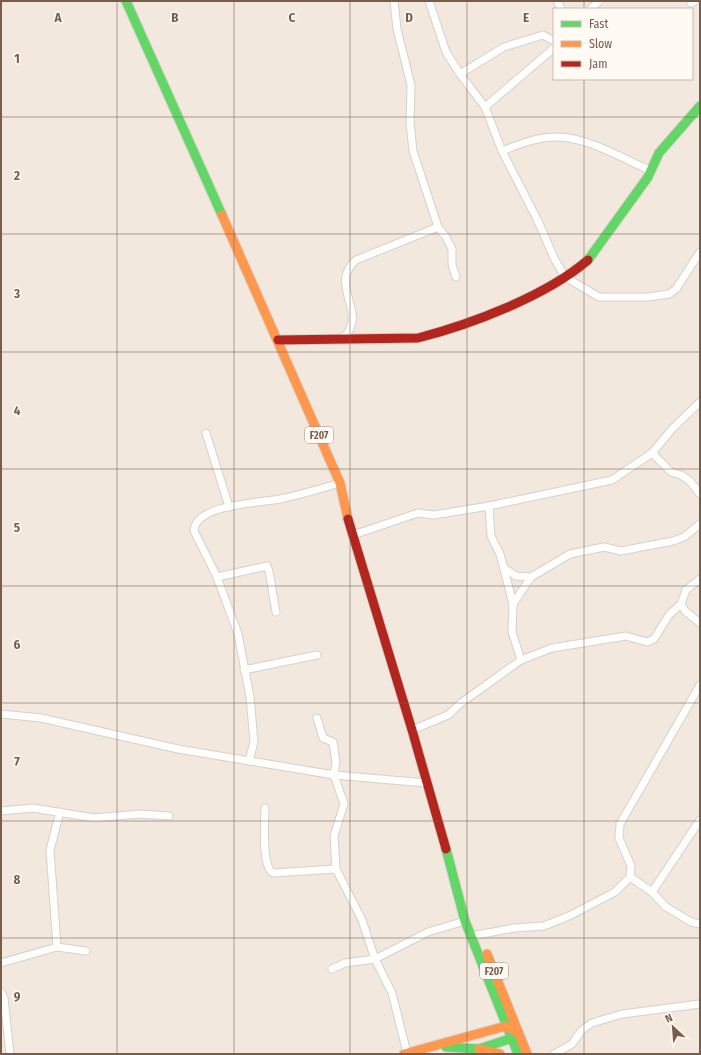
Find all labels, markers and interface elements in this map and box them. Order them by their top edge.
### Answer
legend [553,8,693,80]
text: A [53,10,62,25]
text: B [171,10,179,25]
text: C [289,10,296,25]
text: D [405,10,413,25]
text: E [523,10,529,25]
text: Fast [589,17,608,31]
text: Slow [589,37,612,51]
text: 1 [14,51,20,66]
text: Jam [589,57,607,71]
text: 2 [13,168,20,183]
text: 3 [13,286,20,301]
text: 4 [14,403,21,418]
road number: F207 [305,427,333,443]
text: 5 [14,520,20,535]
text: 6 [14,637,21,652]
text: 7 [14,754,20,769]
text: 8 [14,872,21,887]
road number: F207 [480,963,508,979]
text: 9 [14,989,21,1004]
north arrow [653,1007,693,1047]
text: N [663,1011,675,1026]

